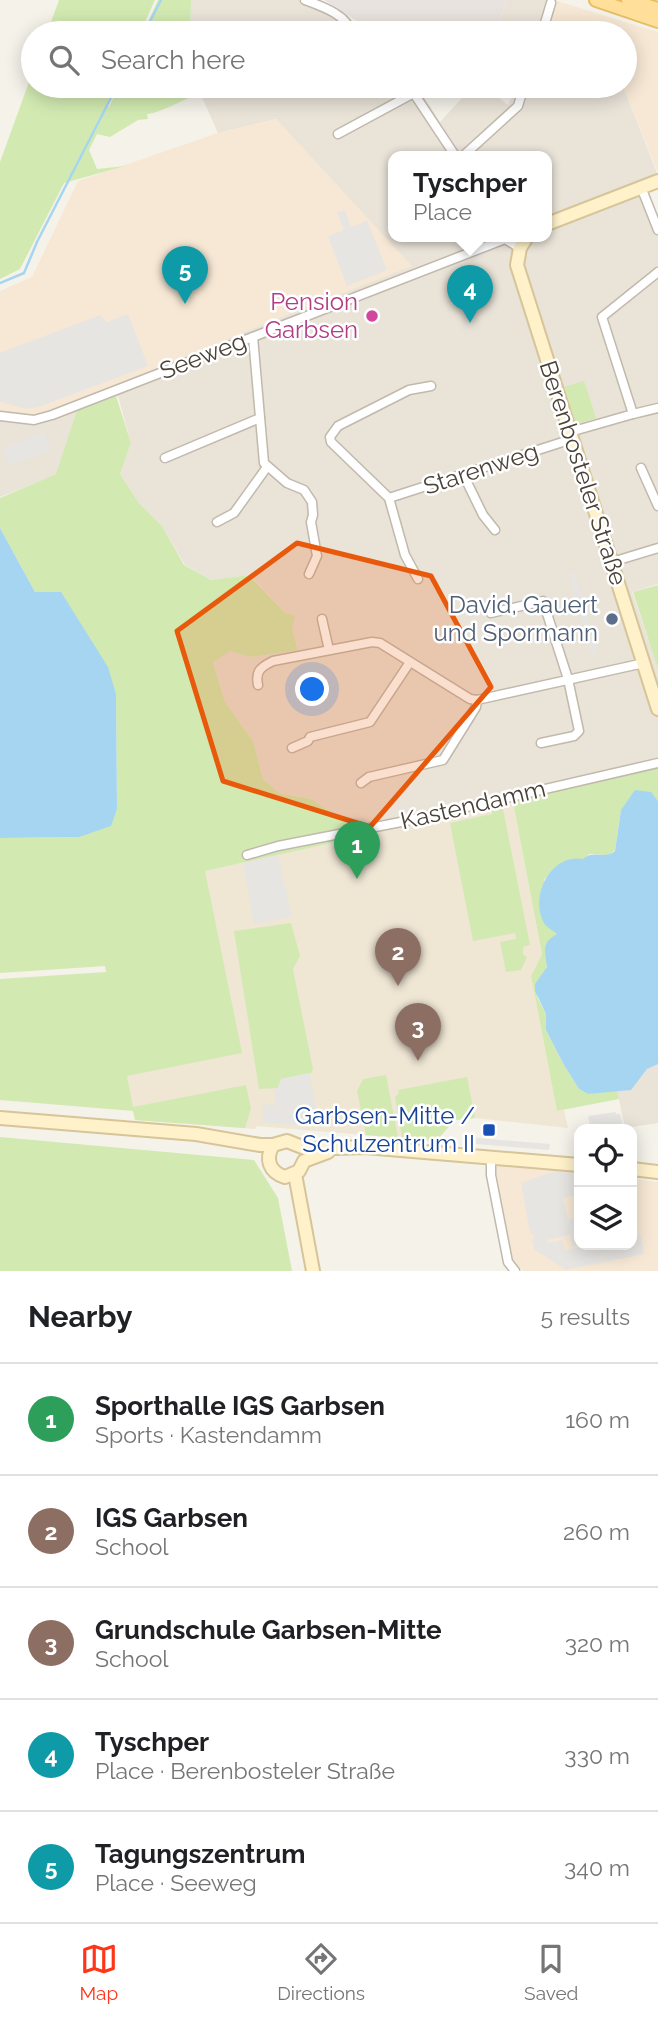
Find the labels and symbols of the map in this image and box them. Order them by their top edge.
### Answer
pin: 5 [162,246,208,304]
pin: 4 [447,265,493,323]
place label: Pension Garbsen [265,287,358,344]
marker: Pension Garbsen [364,308,380,324]
street label: Seeweg [155,326,250,385]
street label: Berenbosteler Straße [533,357,634,589]
street label: Starenweg [420,436,542,501]
place label: David, Gauert und Spormann [434,590,598,647]
marker: David, Gauert und Spormann [604,611,620,627]
your location [295,672,329,706]
street label: Kastendamm [397,774,548,835]
pin: 1 [334,821,380,879]
pin: 2 [375,928,421,986]
pin: 3 [395,1003,441,1061]
place label: Garbsen-Mitte / Schulzentrum II [295,1101,475,1158]
marker: Garbsen-Mitte / Schulzentrum II [481,1122,497,1138]

